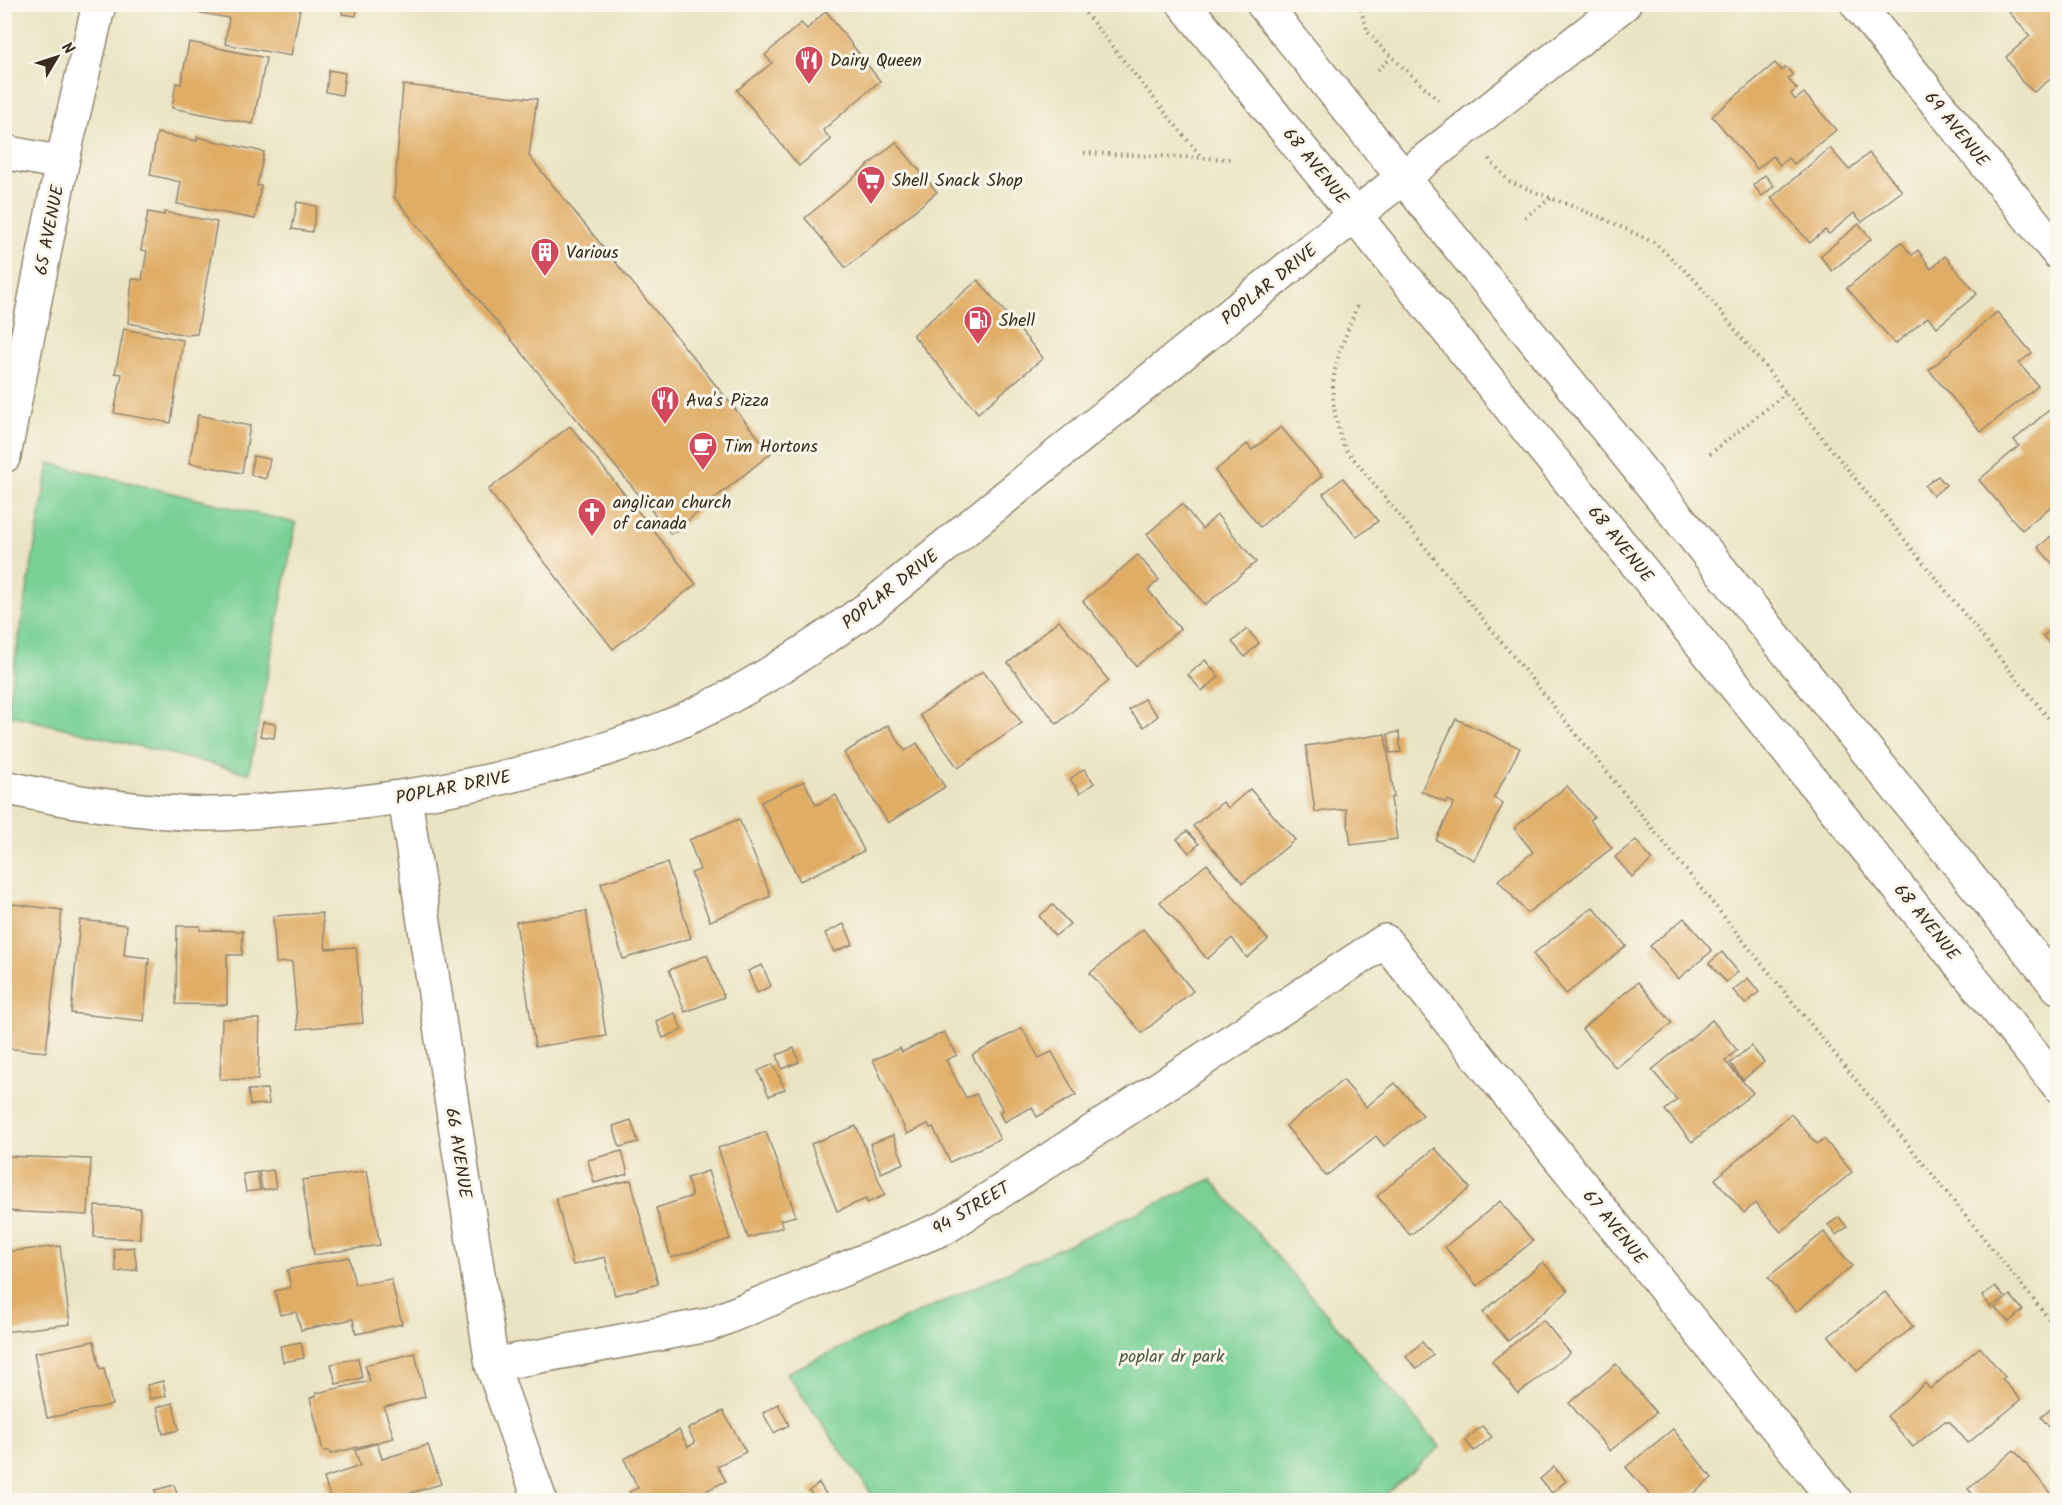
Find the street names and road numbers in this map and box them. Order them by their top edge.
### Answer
street label: 69 AVENUE [1916,86,1996,175]
street label: 68 AVENUE [1274,122,1356,212]
street label: 65 AVENUE [28,182,74,278]
street label: POPLAR DRIVE [1215,237,1325,333]
street label: 68 AVENUE [1579,500,1661,590]
street label: POPLAR DRIVE [836,542,946,638]
street label: POPLAR DRIVE [393,763,514,814]
street label: 68 AVENUE [1885,878,1967,968]
street label: 66 AVENUE [436,1106,479,1201]
street label: 94 STREET [927,1174,1017,1244]
street label: 67 AVENUE [1574,1184,1654,1272]

